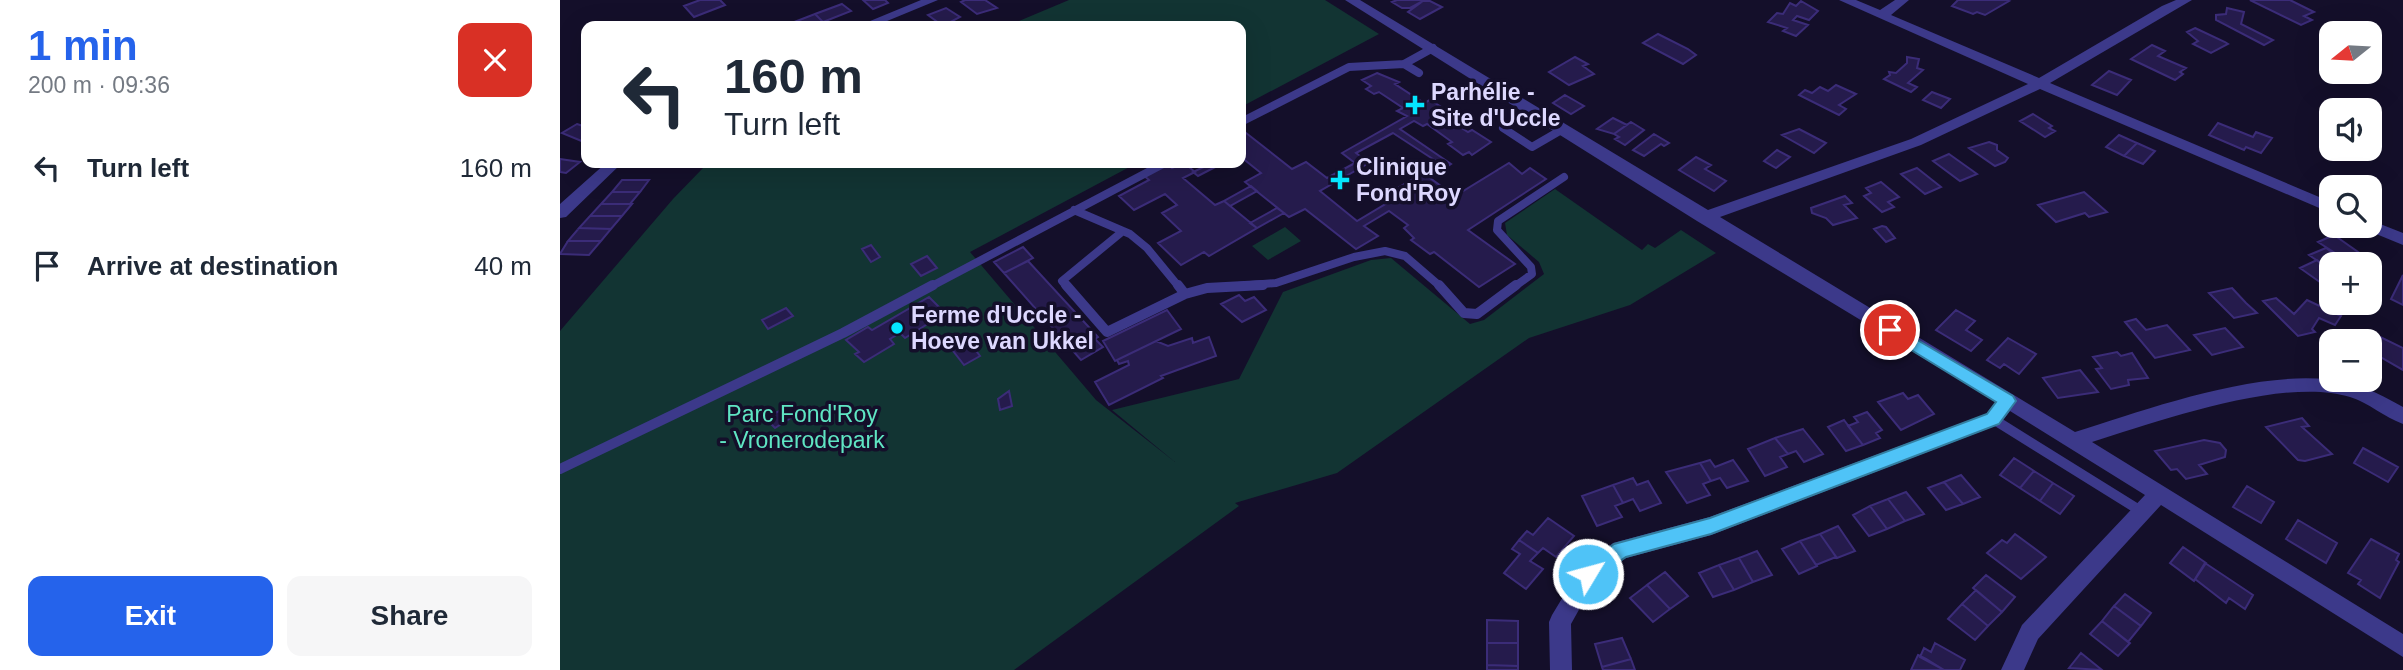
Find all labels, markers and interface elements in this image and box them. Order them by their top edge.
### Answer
north arrow [2319,21,2382,84]
map controls [2319,21,2382,392]
text: 1 min [28,22,138,69]
button: close [458,23,532,97]
icon: left [609,49,700,140]
text: 160 m [724,49,863,103]
text: 200 m · 09:36 [28,72,170,98]
place label: Parhélie - Site d'Uccle [1431,79,1560,131]
marker: Parhélie - Site d'Uccle [1405,95,1425,115]
button: sound [2319,98,2382,161]
text: Turn left [724,106,840,142]
icon: left [28,149,66,187]
text: Turn left [87,153,189,183]
text: 160 m [460,153,532,183]
place label: Clinique Fond'Roy [1356,154,1461,206]
marker: Clinique Fond'Roy [1330,170,1350,190]
button: search [2319,175,2382,238]
icon: arrive [28,247,66,285]
text: Arrive at destination [87,251,338,281]
text: 40 m [474,251,532,281]
button: + [2319,252,2382,315]
pin [1860,300,1920,360]
place label: Ferme d'Uccle - Hoeve van Ukkel [911,302,1094,354]
icon: arrive [1871,311,1909,349]
marker: Ferme d'Uccle - Hoeve van Ukkel [889,320,905,336]
button: − [2319,329,2382,392]
park label: Parc Fond'Roy - Vronerodepark [719,401,885,453]
position arrow [1551,537,1625,611]
button: Exit [28,576,273,656]
button: Share [287,576,532,656]

